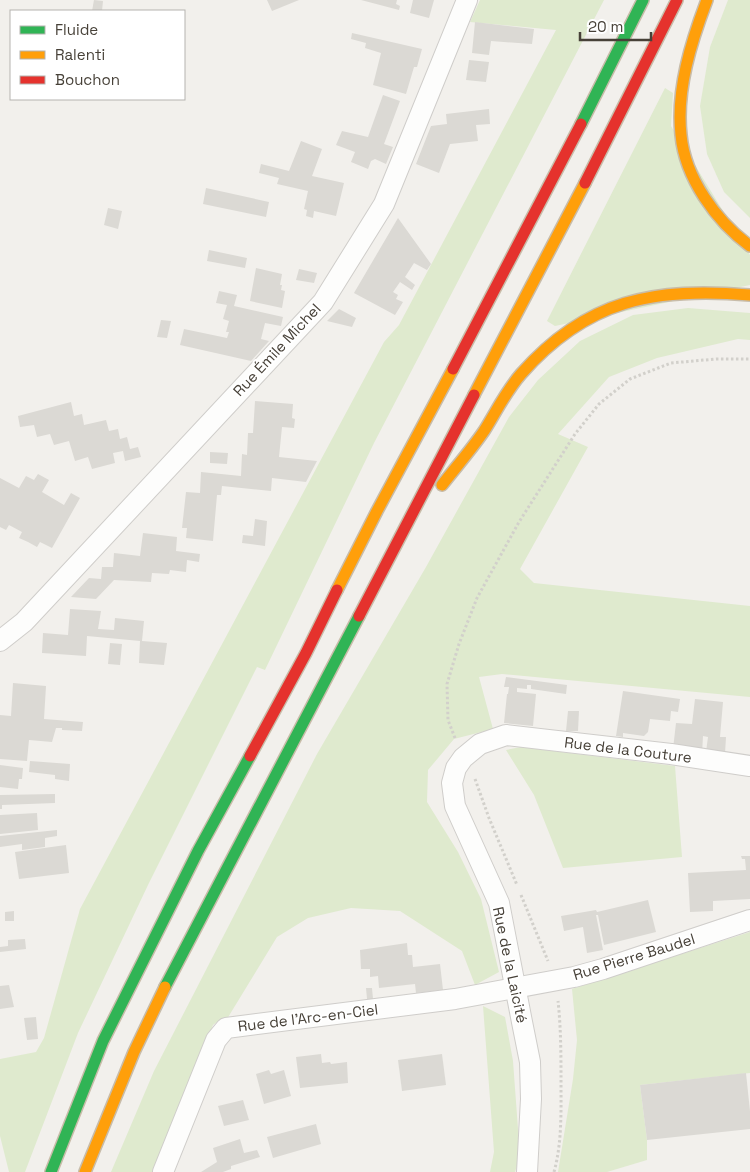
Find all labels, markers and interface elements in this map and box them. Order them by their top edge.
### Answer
legend [10,10,185,100]
scale bar [580,10,651,42]
text: 20 m [588,17,623,36]
text: Fluide [55,20,98,39]
text: Ralenti [55,45,105,64]
text: Bouchon [55,70,120,89]
street label: Rue Émile Michel [229,299,325,400]
street label: Rue de la Couture [563,732,693,767]
street label: Rue de la Laicité [489,905,532,1025]
street label: Rue Pierre Baudel [571,929,697,984]
street label: Rue de l'Arc-en-Ciel [237,999,379,1036]

